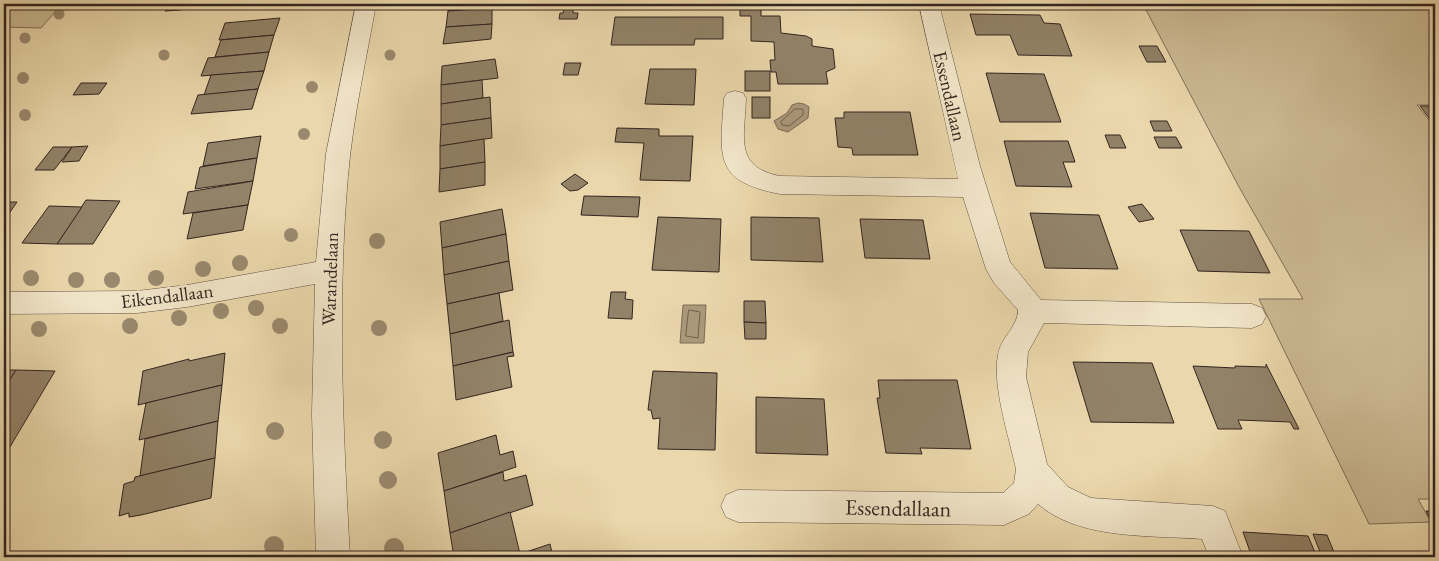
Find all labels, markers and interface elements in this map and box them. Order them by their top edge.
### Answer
street label: Essendallaan [927,48,973,144]
street label: Warandelaan [316,232,344,326]
street label: Eikendallaan [119,278,215,314]
street label: Essendallaan [845,493,952,523]

